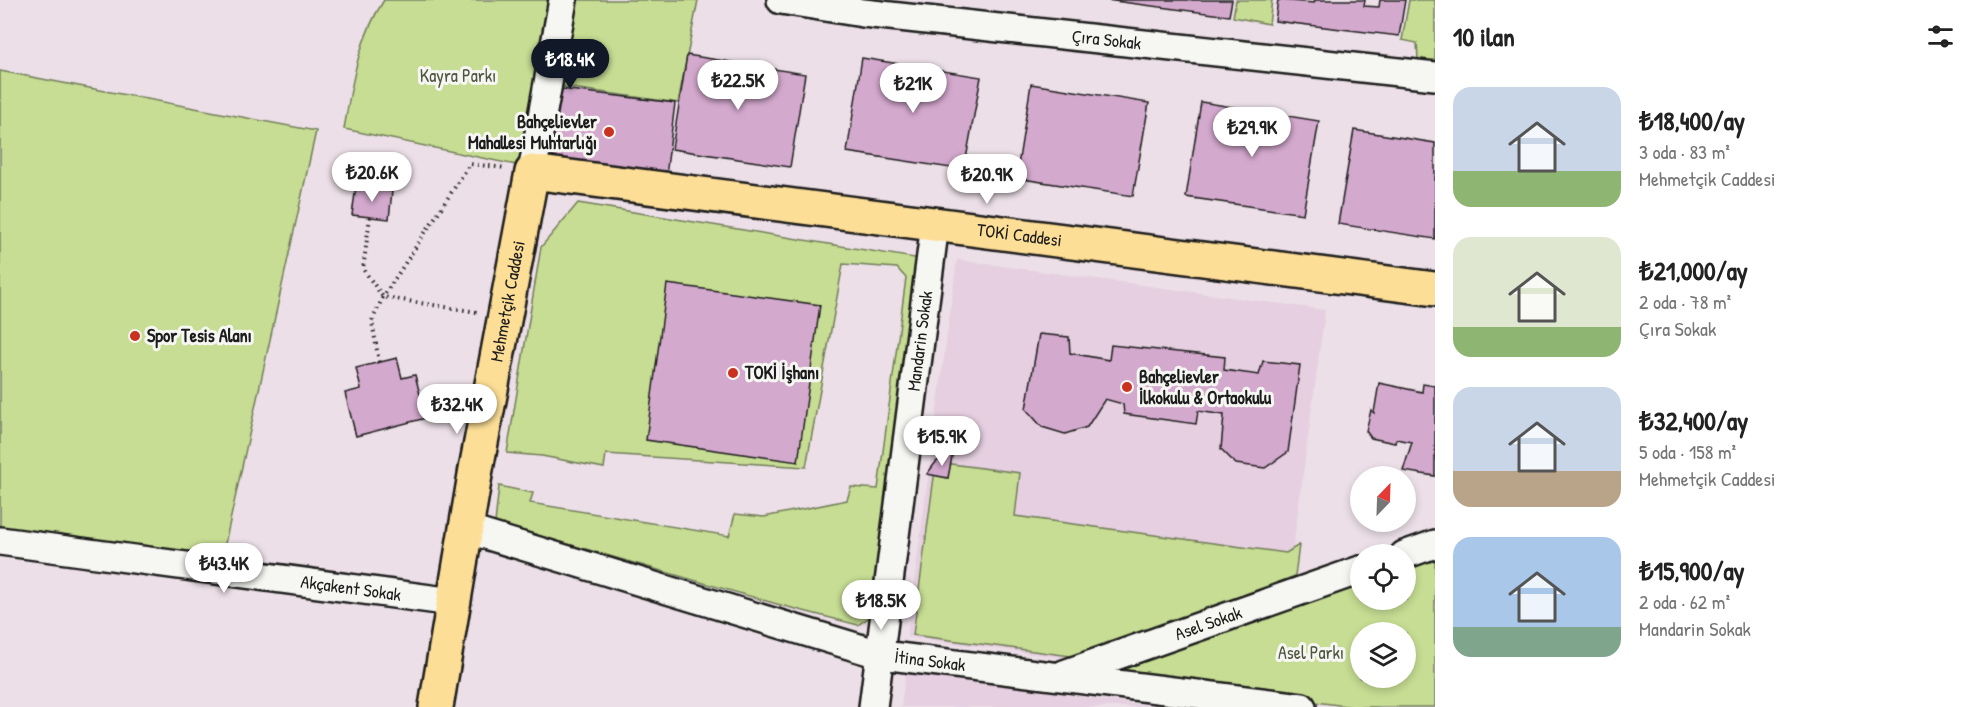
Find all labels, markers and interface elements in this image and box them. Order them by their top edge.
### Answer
text: 10 ilan [1453,19,1515,54]
icon: filters [1924,20,1957,53]
street label: Çıra Sokak [1071,23,1143,56]
pin: ₺18.4K [521,39,619,90]
text: ₺18.4K [545,45,595,72]
pin: ₺22.5K [689,60,787,111]
park label: Kayra Parkı [420,63,496,88]
pin: ₺21K [877,63,949,114]
text: ₺22.5K [711,66,765,93]
text: ₺21K [894,69,932,96]
text: ₺18,400/ay [1639,103,1745,138]
pin: ₺29.9K [1203,107,1301,158]
place label: Bahçelievler Mahallesi Muhtarlığı [468,109,597,156]
icon: home [1501,111,1573,183]
text: ₺29.9K [1227,113,1277,140]
marker: Bahçelievler Mahallesi Muhtarlığı [602,125,616,139]
text: 3 oda · 83 m² [1639,138,1730,165]
pin: ₺20.6K [323,152,421,203]
pin: ₺20.9K [938,154,1036,205]
text: ₺20.6K [346,158,398,185]
text: ₺20.9K [961,160,1013,187]
text: Mehmetçik Caddesi [1639,165,1775,192]
street label: TOKİ Caddesi [975,217,1063,253]
street label: Mehmetçik Caddesi [483,239,531,364]
text: ₺21,000/ay [1639,253,1748,288]
icon: home [1501,261,1573,333]
text: 2 oda · 78 m² [1639,288,1731,315]
street label: Mandarin Sokak [901,289,938,393]
text: Çıra Sokak [1639,315,1716,342]
place label: Spor Tesis Alanı [147,323,252,349]
marker: Spor Tesis Alanı [128,329,142,343]
place label: TOKİ İşhanı [744,360,819,385]
place label: Bahçelievler İlkokulu & Ortaokulu [1139,364,1272,410]
marker: TOKİ İşhanı [726,366,740,380]
marker: Bahçelievler İlkokulu & Ortaokulu [1120,380,1134,394]
pin: ₺32.4K [408,384,506,435]
text: ₺32.4K [431,390,483,417]
text: ₺32,400/ay [1639,403,1748,438]
icon: home [1501,411,1573,483]
pin: ₺15.9K [893,416,991,467]
text: ₺15.9K [917,422,967,449]
text: 5 oda · 158 m² [1639,438,1736,465]
text: Mehmetçik Caddesi [1639,465,1775,492]
north arrow [1350,466,1416,532]
map controls [1350,466,1416,688]
pin: ₺43.4K [175,543,273,594]
button: locate [1350,544,1416,610]
text: ₺43.4K [199,549,249,576]
text: ₺15,900/ay [1639,553,1745,588]
icon: home [1501,561,1573,633]
street label: Akçakent Sokak [299,569,403,607]
pin: ₺18.5K [832,580,930,631]
text: ₺18.5K [856,586,906,613]
text: 2 oda · 62 m² [1639,588,1730,615]
street label: Asel Sokak [1171,599,1246,646]
text: Mandarin Sokak [1639,615,1751,642]
button: layers [1350,622,1416,688]
park label: Asel Parkı [1278,640,1344,665]
street label: İtina Sokak [893,644,968,677]

